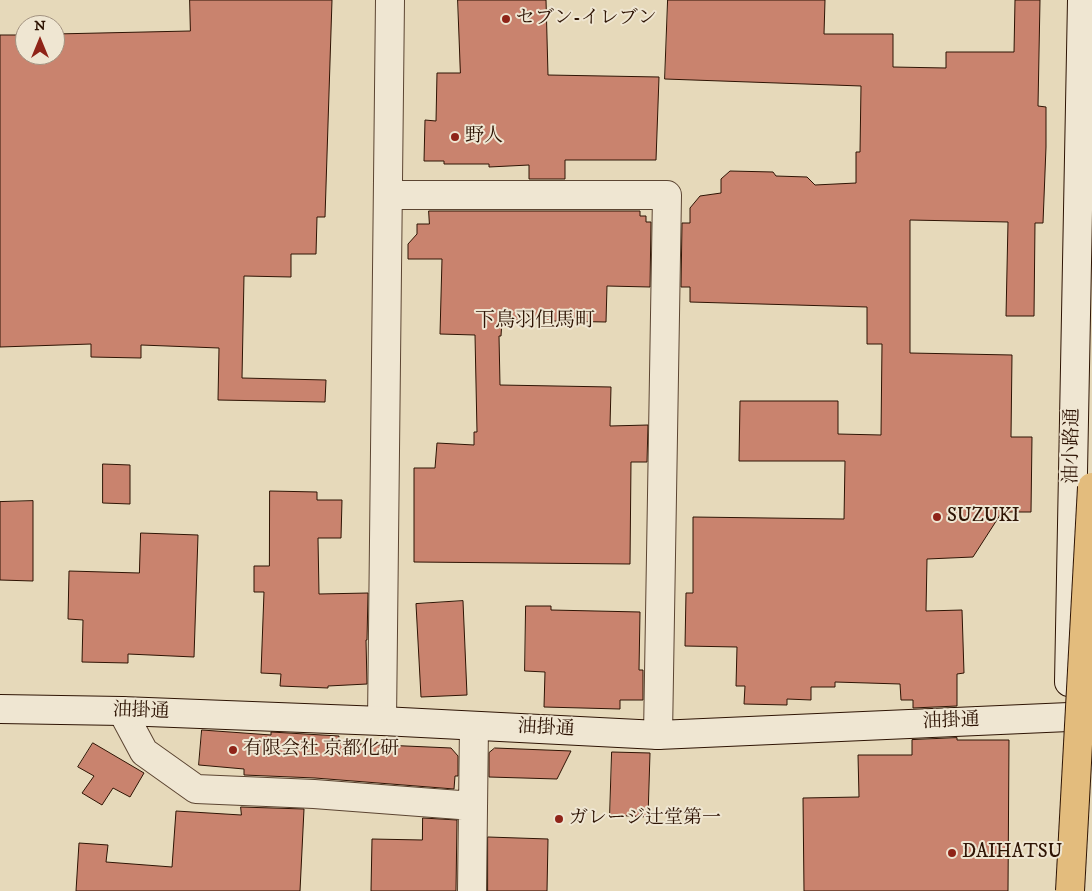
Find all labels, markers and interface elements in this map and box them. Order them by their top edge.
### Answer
place label: セブン-イレブン [516,8,657,30]
marker: セブン-イレブン [500,13,512,25]
north arrow [15,15,65,65]
text: N [34,17,46,35]
place label: 野人 [465,126,503,148]
marker: 野人 [449,131,461,143]
district label: 下鳥羽但馬町 [475,310,595,334]
street label: 油小路通 [1061,408,1085,484]
place label: SUZUKI [947,506,1020,528]
marker: SUZUKI [931,511,943,523]
street label: 油掛通 [112,700,170,724]
street label: 油掛通 [922,710,980,734]
street label: 油掛通 [517,716,575,742]
place label: 有限会社 京都化研 [243,739,399,761]
marker: 有限会社 京都化研 [227,744,239,756]
place label: ガレージ辻堂第一 [569,808,721,830]
marker: ガレージ辻堂第一 [553,813,565,825]
place label: DAIHATSU [962,842,1062,864]
marker: DAIHATSU [946,847,958,859]

